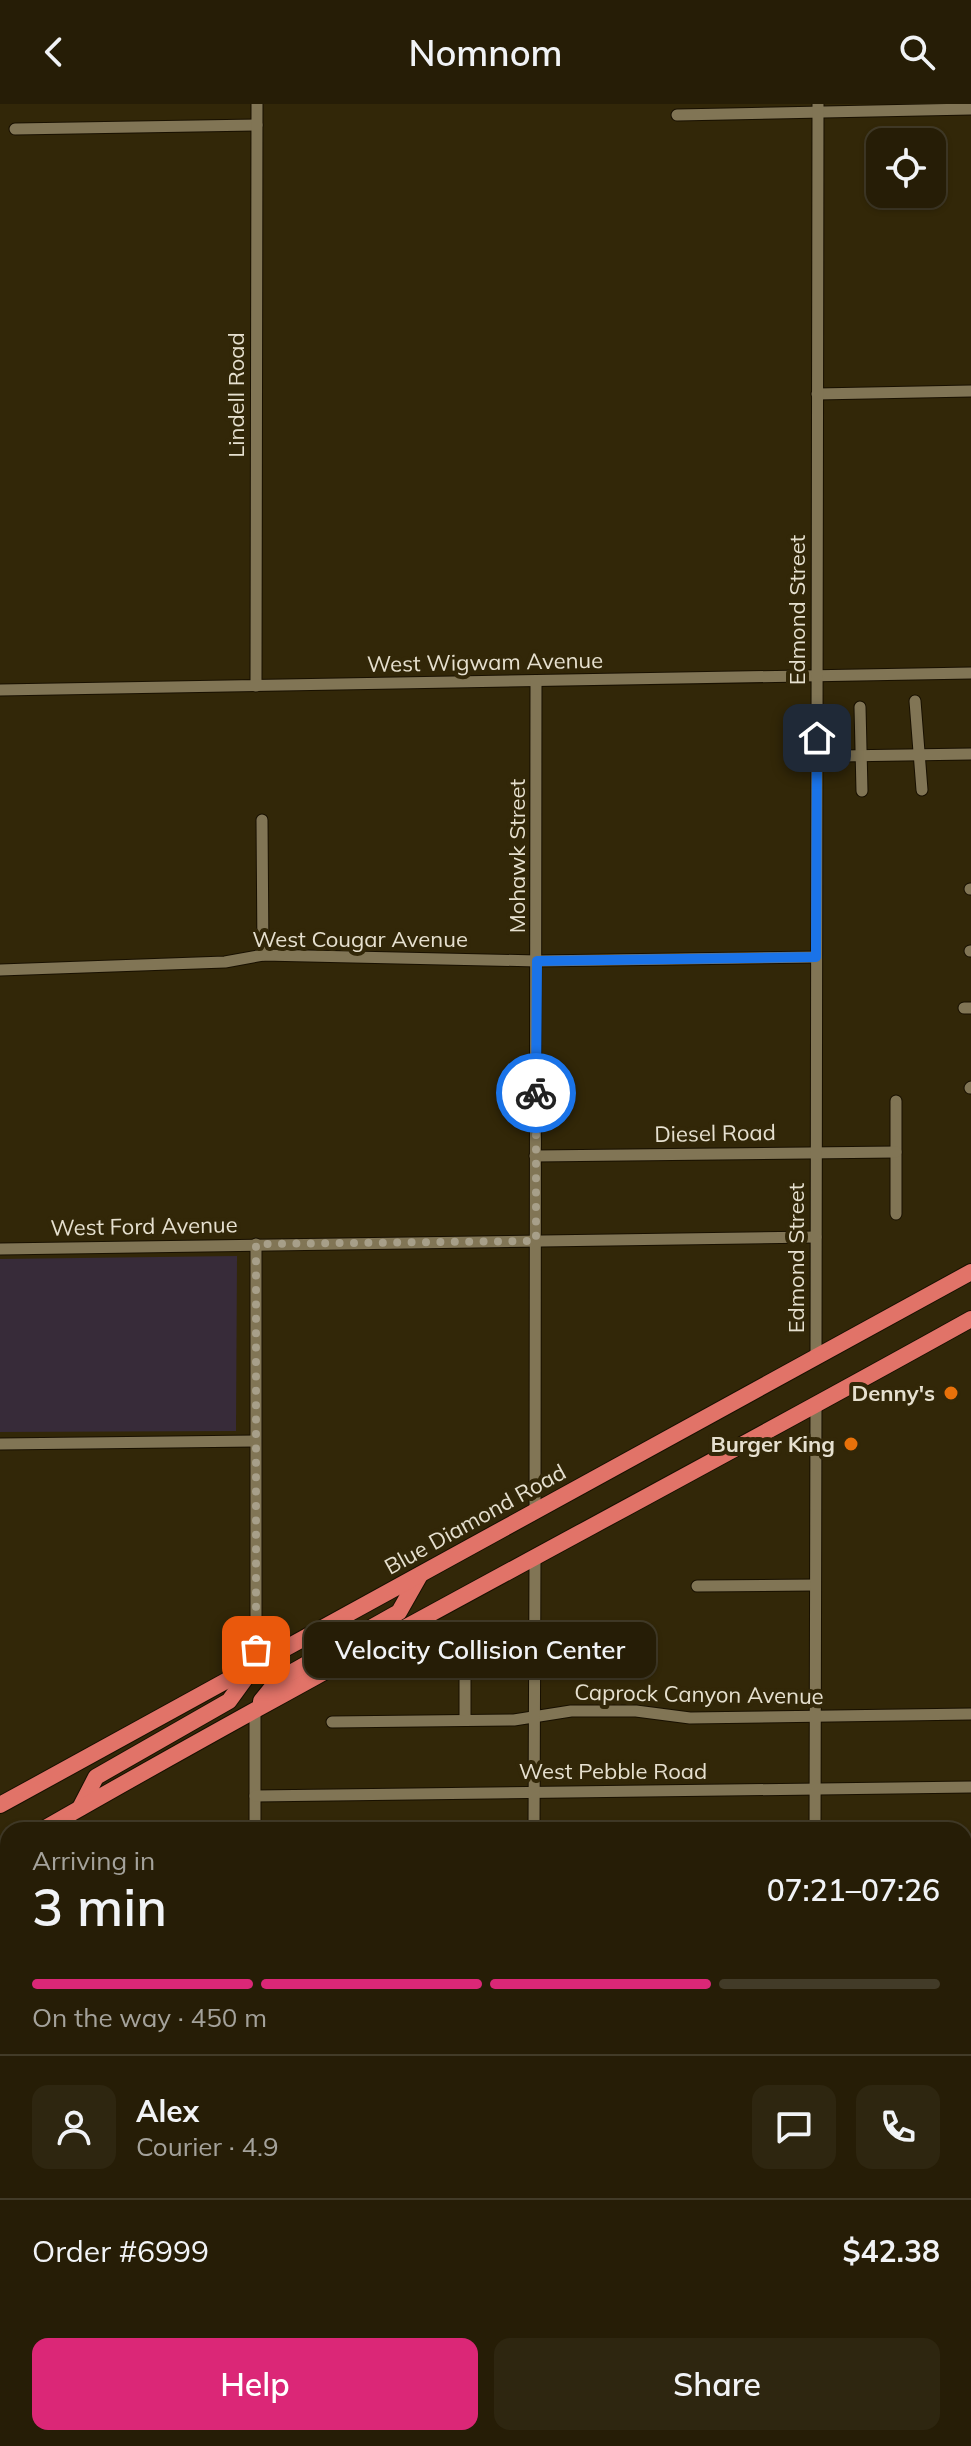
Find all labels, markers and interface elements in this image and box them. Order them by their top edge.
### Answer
icon: back [32,30,76,74]
text: Nomnom [408,30,563,75]
icon: search [895,30,939,74]
map controls [866,128,946,208]
button: locate [866,128,946,208]
street label: Lindell Road [222,332,250,458]
street label: Edmond Street [783,534,811,685]
street label: West Wigwam Avenue [367,646,603,678]
pin [783,704,851,772]
icon: home [795,716,839,760]
street label: Mohawk Street [503,778,531,933]
street label: West Cougar Avenue [252,925,468,953]
courier [496,1053,576,1133]
icon: bike [514,1071,558,1115]
street label: Diesel Road [654,1118,776,1148]
street label: Edmond Street [782,1182,810,1333]
street label: West Ford Avenue [50,1210,238,1242]
place label: Denny's [851,1379,935,1407]
marker: Denny's [942,1384,960,1402]
place label: Burger King [710,1430,835,1458]
marker: Burger King [842,1435,860,1453]
street label: Blue Diamond Road [379,1458,571,1580]
pin [222,1616,290,1684]
callout: Velocity Collision Center [304,1622,656,1678]
icon: bag [234,1628,278,1672]
text: Velocity Collision Center [335,1633,625,1666]
street label: Caprock Canyon Avenue [574,1678,824,1710]
street label: West Pebble Road [519,1757,707,1785]
text: Arriving in [32,1844,155,1877]
text: 07:21–07:26 [767,1871,940,1909]
text: 3 min [32,1874,167,1939]
text: On the way · 450 m [32,2001,267,2034]
button: person [32,2085,116,2169]
button: chat [752,2085,836,2169]
button: phone [856,2085,940,2169]
text: Alex [136,2092,199,2130]
text: Courier · 4.9 [136,2130,279,2163]
text: Order #6999 [32,2232,209,2270]
text: $42.38 [843,2232,940,2270]
button: Help [32,2338,478,2430]
button: Share [494,2338,940,2430]

